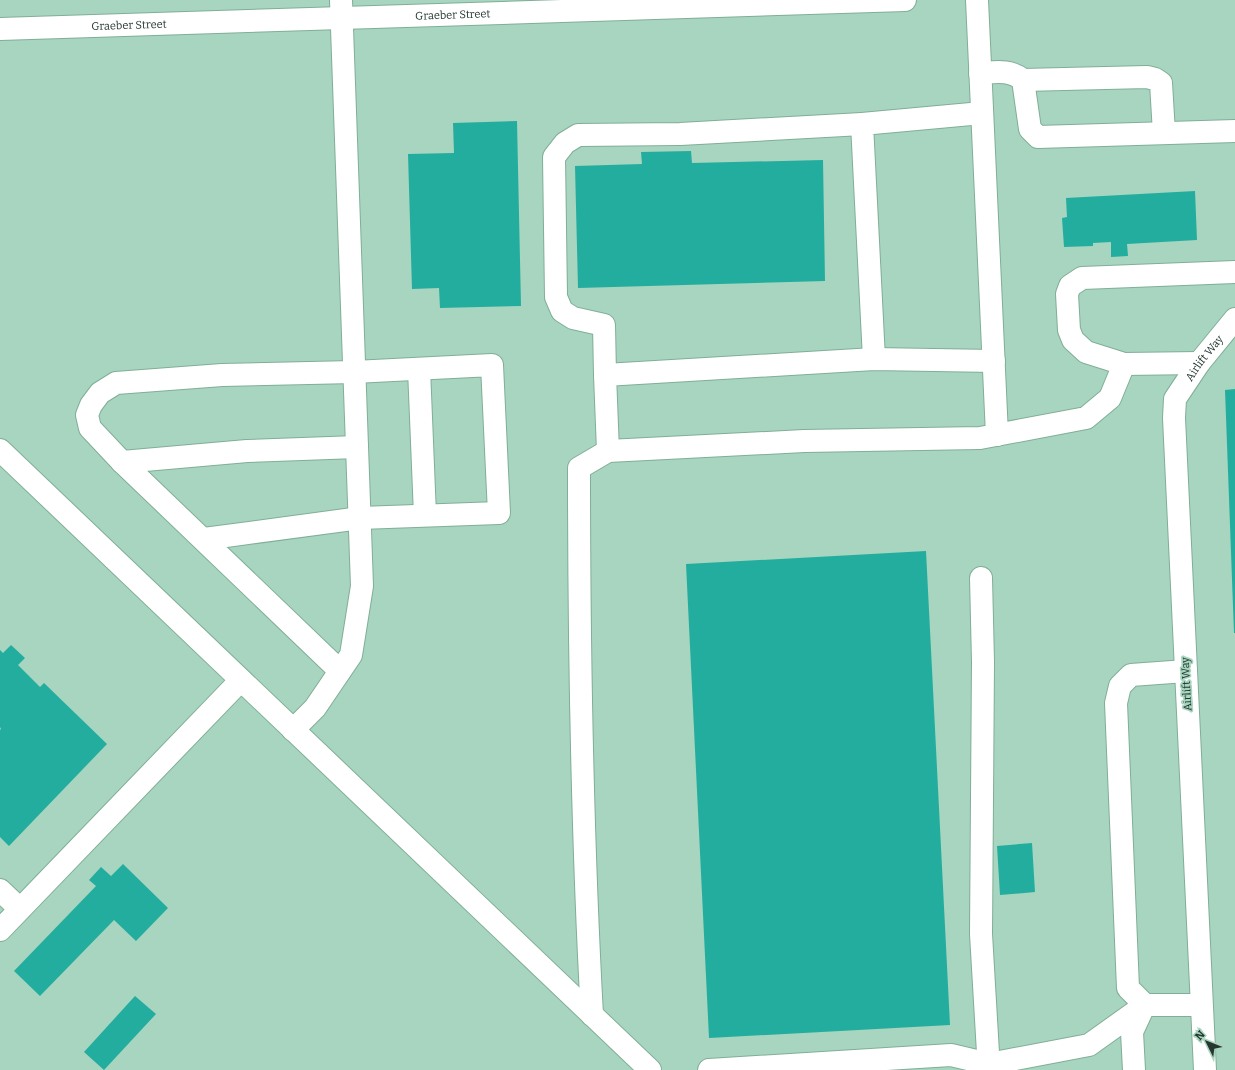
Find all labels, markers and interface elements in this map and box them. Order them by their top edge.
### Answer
street label: Graeber Street [415,7,491,23]
street label: Graeber Street [91,18,167,33]
street label: Airlift Way [1183,333,1226,384]
street label: Airlift Way [1179,657,1194,711]
north arrow [1187,1022,1227,1062]
text: N [1192,1028,1208,1043]

